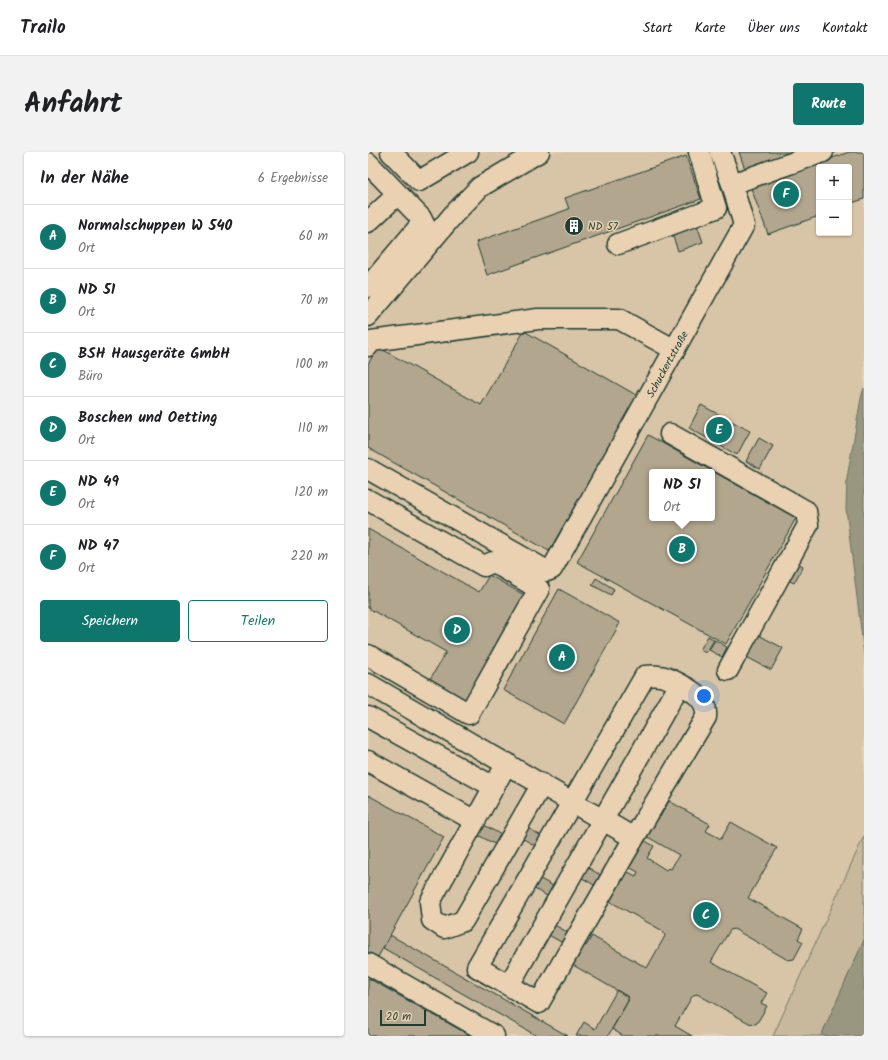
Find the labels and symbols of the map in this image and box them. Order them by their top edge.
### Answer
pin: F [773,179,799,209]
building icon: ND 57 [563,215,585,237]
place label: ND 57 [588,218,619,236]
street label: Schuckertstraße [642,328,694,401]
pin: E [706,415,732,445]
pin: B [669,534,695,564]
pin: D [444,615,470,645]
pin: A [549,642,575,672]
your location [694,686,714,706]
pin: C [693,900,719,930]
scale bar [380,1008,426,1027]

